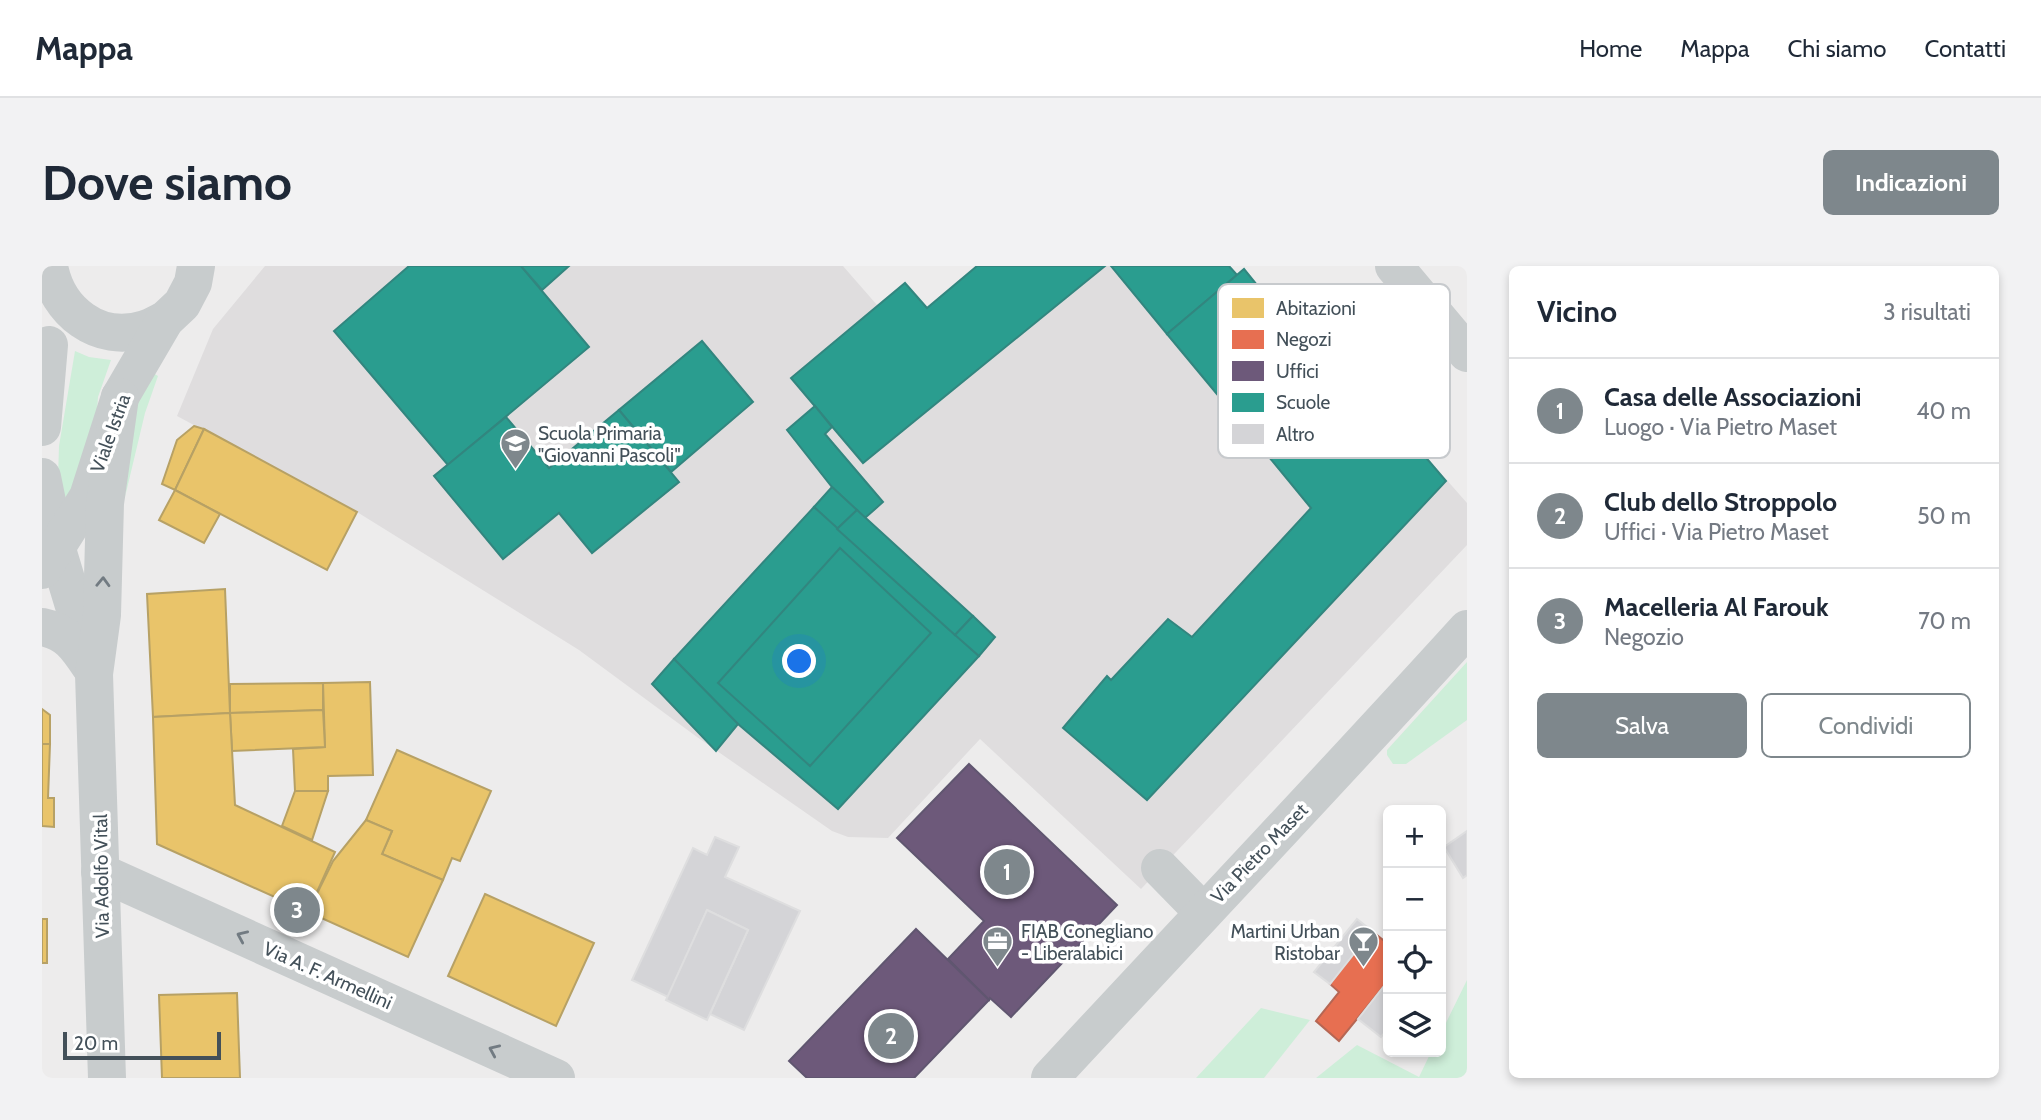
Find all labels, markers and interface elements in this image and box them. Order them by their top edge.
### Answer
text: Mappa [35,28,133,68]
text: Home [1579,34,1642,63]
text: Mappa [1680,34,1749,63]
text: Chi siamo [1787,34,1886,63]
text: Contatti [1924,34,2006,63]
button: Indicazioni [1823,150,1999,215]
text: Dove siamo [42,153,292,212]
legend [1218,284,1450,458]
text: Vicino [1537,293,1617,330]
text: Abitazioni [1276,297,1356,320]
text: 3 risultati [1883,298,1971,326]
text: Negozi [1276,328,1332,351]
text: Uffici [1276,360,1319,383]
text: Casa delle Associazioni [1604,381,1862,413]
street label: Viale Istria [86,391,135,476]
text: Scuole [1276,391,1331,414]
text: 1 [1556,397,1564,425]
text: 40 m [1916,397,1971,425]
text: Luogo · Via Pietro Maset [1604,413,1837,441]
place label: Scuola Primaria "Giovanni Pascoli" [538,422,681,467]
text: Altro [1276,423,1315,446]
school or university icon: Scuola Primaria "Giovanni Pascoli" [498,427,532,471]
text: Club dello Stroppolo [1604,486,1837,518]
text: 2 [1554,502,1566,530]
text: 50 m [1917,502,1971,530]
text: Uffici · Via Pietro Maset [1604,518,1829,546]
one-way arrow [95,576,110,587]
text: Macelleria Al Farouk [1604,591,1829,623]
text: 3 [1554,607,1566,635]
text: 70 m [1918,607,1971,635]
text: Negozio [1604,623,1684,651]
your location [782,644,816,678]
button: Salva [1537,693,1747,758]
button: Condividi [1761,693,1971,758]
street label: Via Pietro Maset [1206,798,1313,908]
map controls [1383,805,1446,1057]
button: + [1383,805,1446,868]
street label: Via Adolfo Vital [89,813,114,938]
pin: 1 [984,846,1030,898]
button: − [1383,868,1446,931]
pin: 3 [274,884,320,936]
place label: FIAB Conegliano - Liberalabici [1021,920,1154,965]
place label: Martini Urban Ristobar [1230,920,1340,965]
office icon: FIAB Conegliano - Liberalabici [981,925,1015,969]
bar icon: Martini Urban Ristobar [1346,925,1380,969]
one-way arrow [237,930,249,944]
button: locate [1383,931,1446,994]
street label: Via A. F. Armellini [260,937,396,1014]
button: layers [1383,994,1446,1057]
pin: 2 [868,1010,914,1062]
scale bar [63,1029,220,1061]
text: 20 m [74,1032,118,1055]
one-way arrow [489,1044,501,1058]

